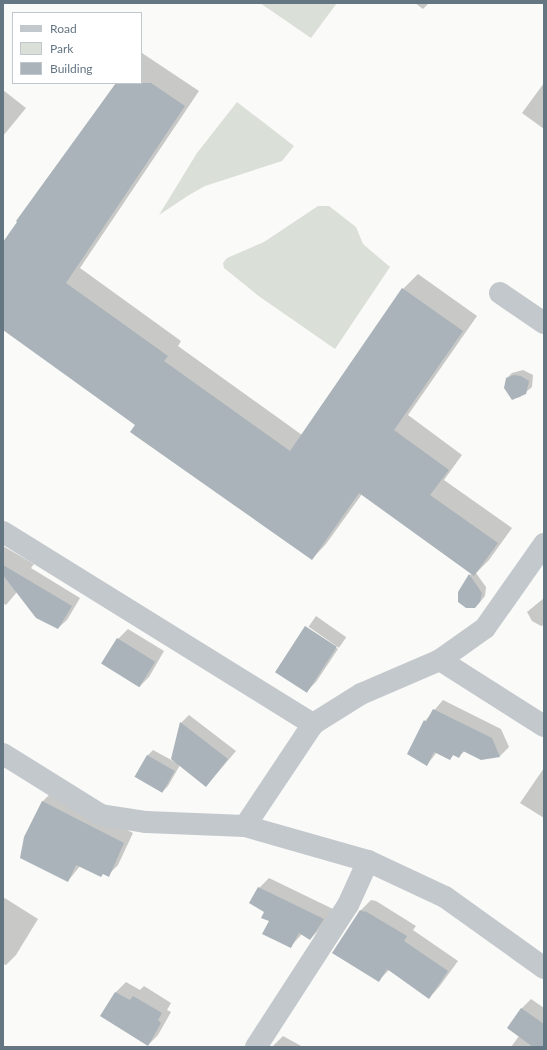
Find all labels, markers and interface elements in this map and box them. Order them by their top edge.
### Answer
legend [12,12,142,84]
text: Road [50,21,77,36]
text: Park [50,41,73,56]
text: Building [50,61,93,76]

